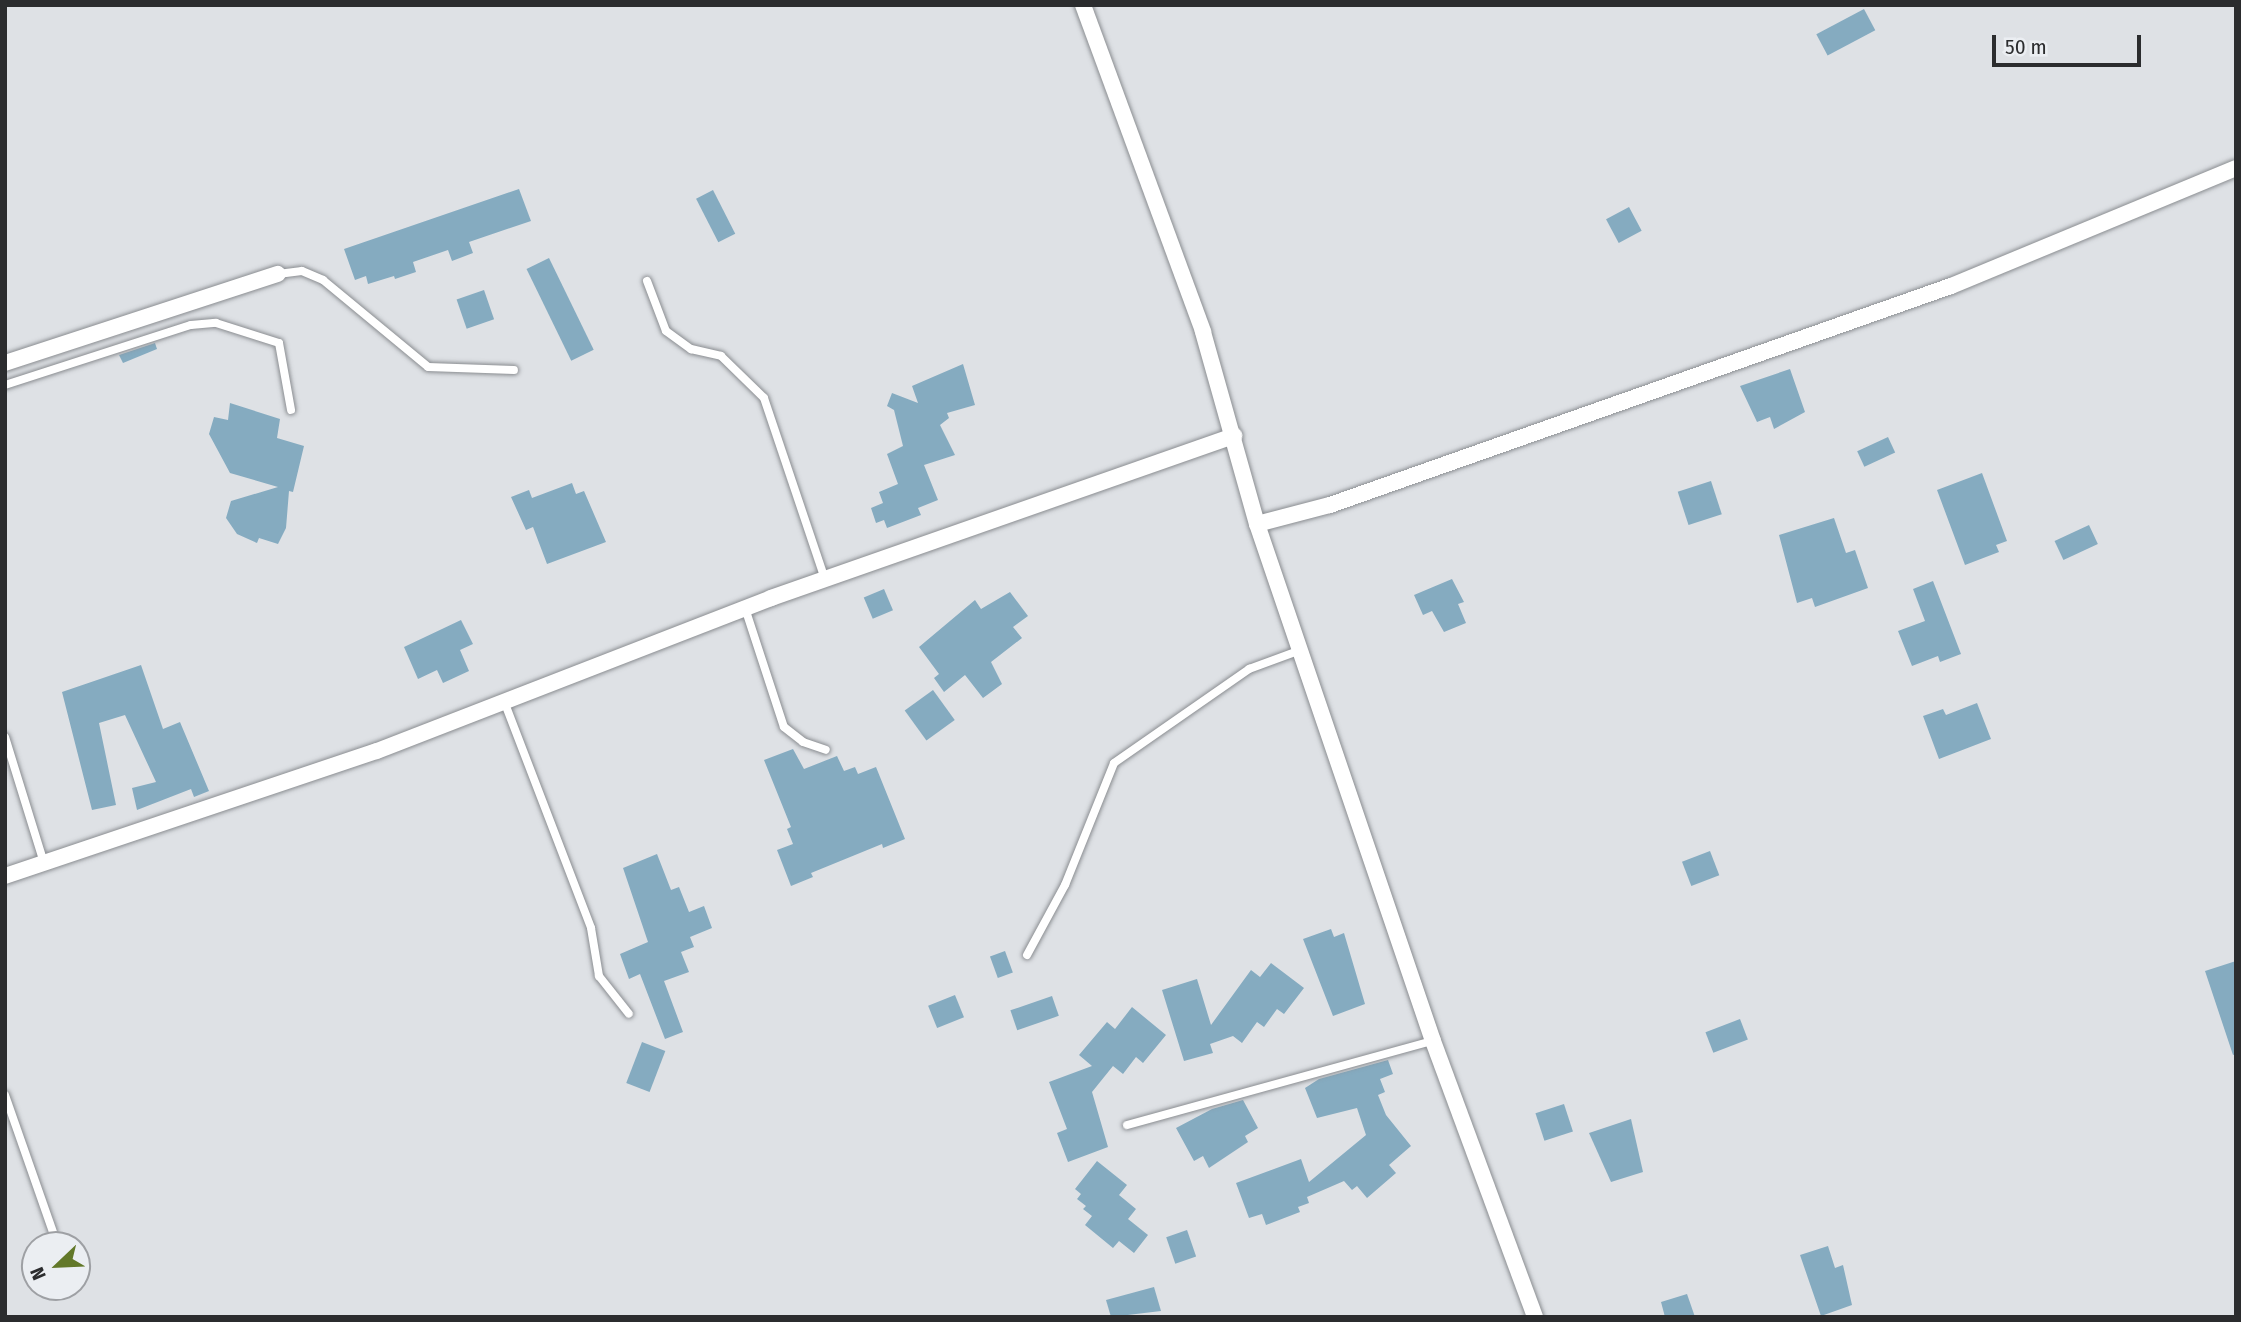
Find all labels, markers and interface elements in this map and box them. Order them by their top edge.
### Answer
scale bar [1996,21,2145,65]
text: 50 m [2005,34,2047,60]
north arrow [21,1231,91,1301]
text: N [25,1264,51,1283]

